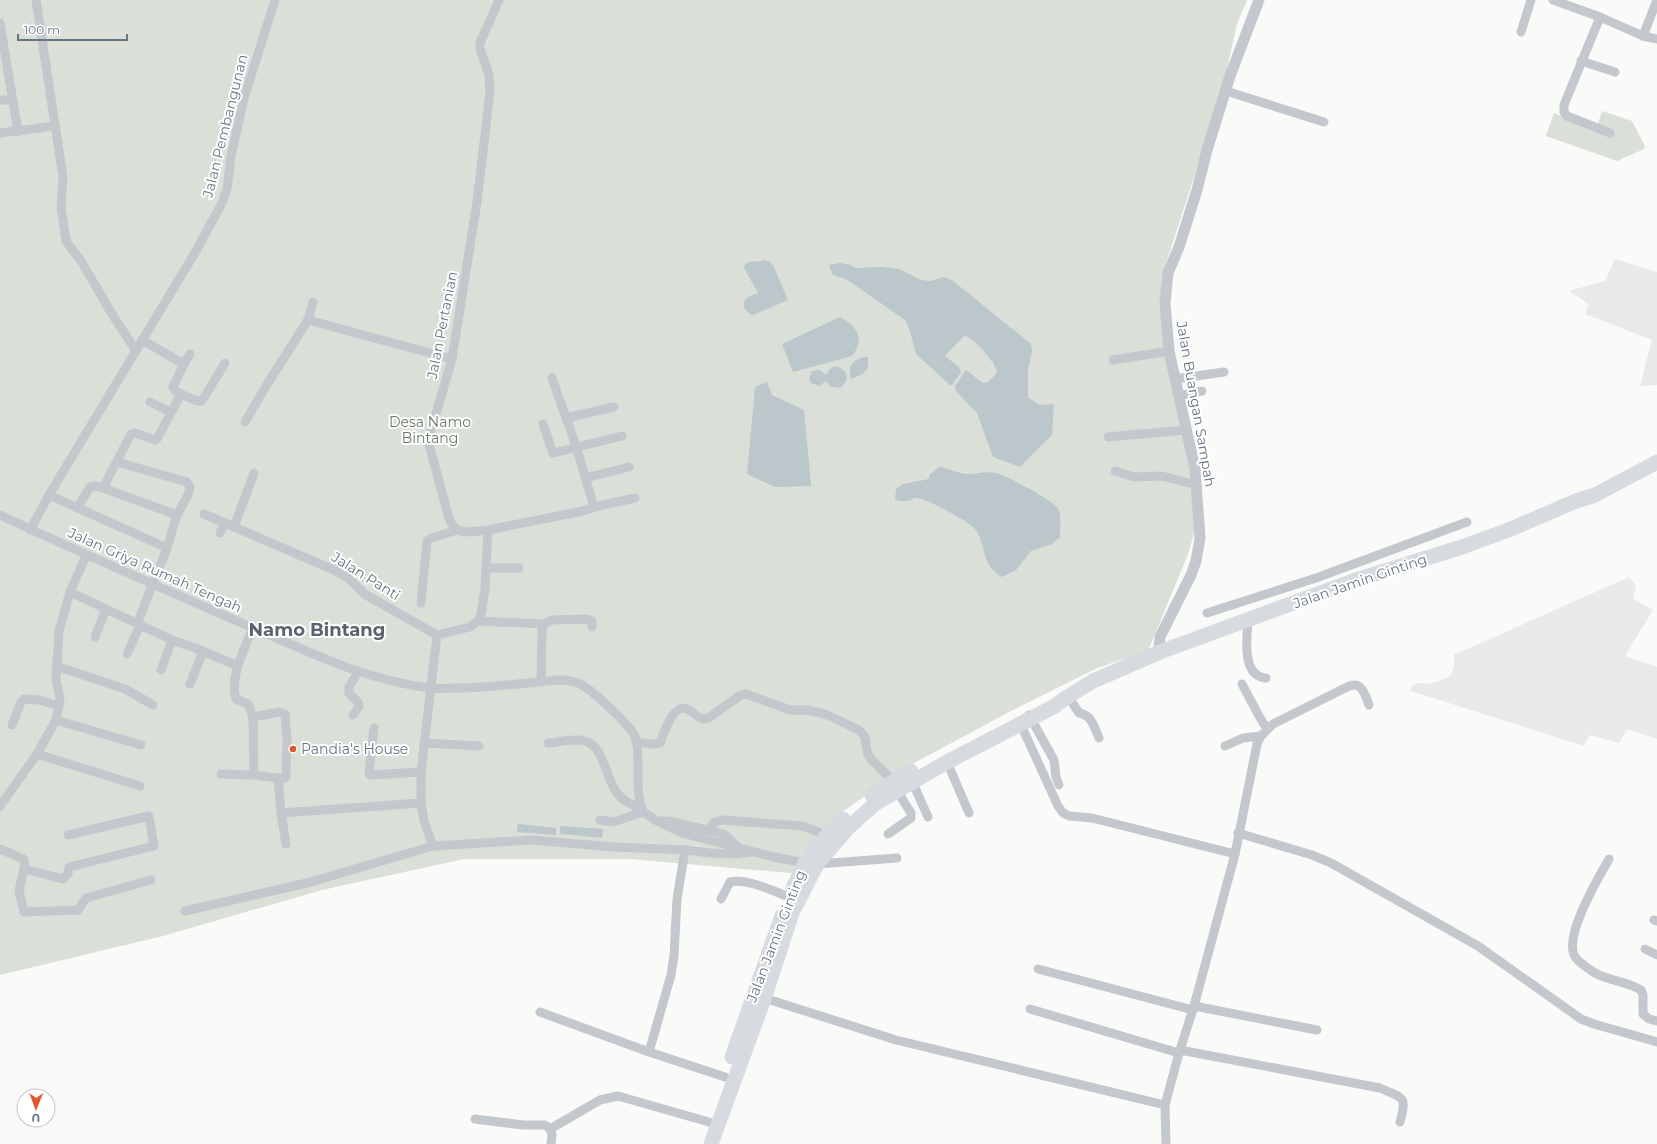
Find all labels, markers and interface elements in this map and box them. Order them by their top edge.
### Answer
scale bar [18,16,127,42]
text: 100 m [24,22,60,37]
street label: Jalan Pembangunan [198,53,252,200]
street label: Jalan Pertanian [423,270,461,381]
street label: Jalan Buangan Sampah [1172,319,1219,488]
park label: Desa Namo Bintang [389,413,471,447]
street label: Jalan Griya Rumah Tengah [65,523,245,616]
street label: Jalan Panti [328,547,404,604]
street label: Jalan Jamin Ginting [1290,550,1429,613]
district label: Namo Bintang [249,619,385,641]
place label: Pandia's House [301,740,408,758]
marker: Pandia's House [288,744,298,754]
street label: Jalan Jamin Ginting [742,867,809,1006]
north arrow [16,1088,56,1128]
text: U [31,1111,40,1125]

